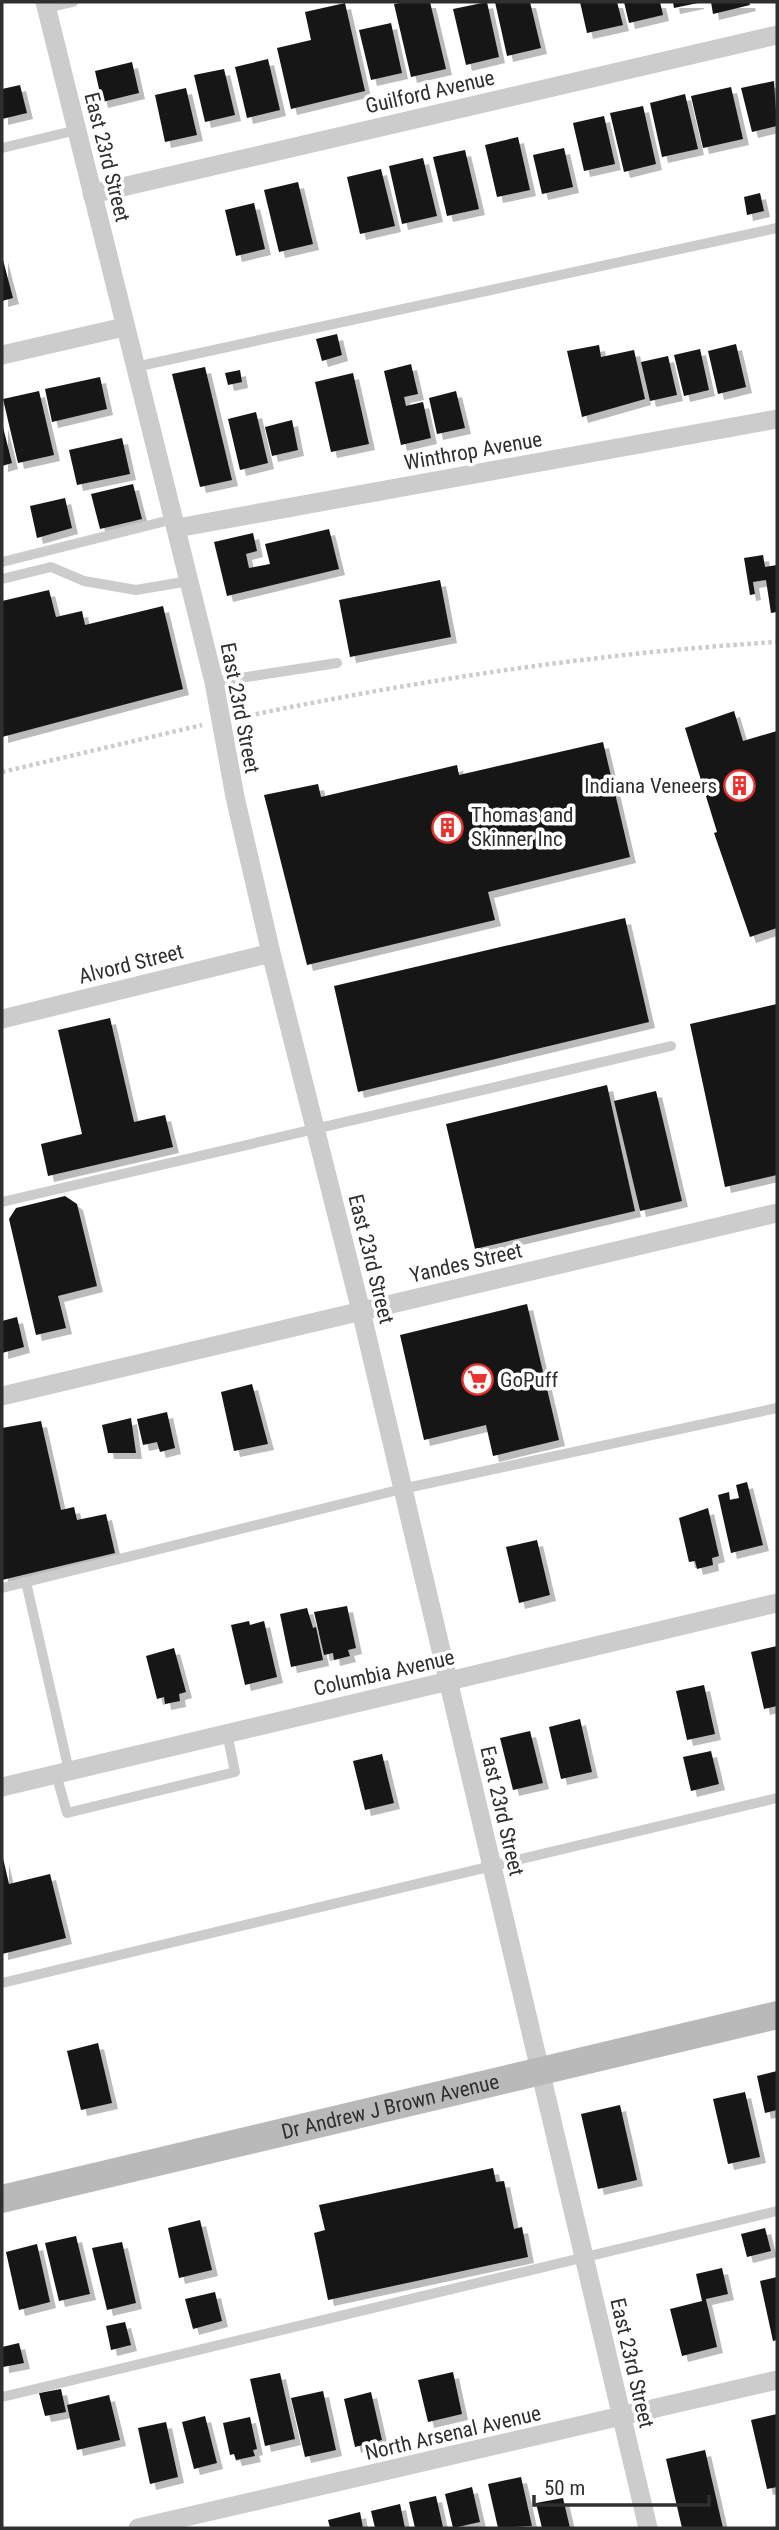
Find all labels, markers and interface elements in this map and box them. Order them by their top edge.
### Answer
street label: Guilford Avenue [363,66,497,118]
street label: East 23rd Street [79,90,135,224]
street label: Winthrop Avenue [402,427,544,475]
street label: East 23rd Street [216,641,264,775]
building icon: Indiana Veneers [723,769,757,803]
place label: Indiana Veneers [584,774,717,798]
place label: Thomas and Skinner Inc [471,803,574,851]
building icon: Thomas and Skinner Inc [431,810,465,844]
street label: Alvord Street [76,939,186,989]
street label: East 23rd Street [343,1192,399,1326]
street label: Yandes Street [408,1238,524,1288]
supermarket icon: GoPuff [460,1363,494,1397]
place label: GoPuff [500,1368,558,1392]
street label: Columbia Avenue [311,1645,457,1701]
street label: East 23rd Street [475,1744,529,1878]
street label: Dr Andrew J Brown Avenue [279,2069,502,2144]
street label: East 23rd Street [605,2296,659,2430]
street label: North Arsenal Avenue [363,2401,543,2465]
scale bar [534,2464,709,2508]
text: 50 m [544,2476,585,2500]

